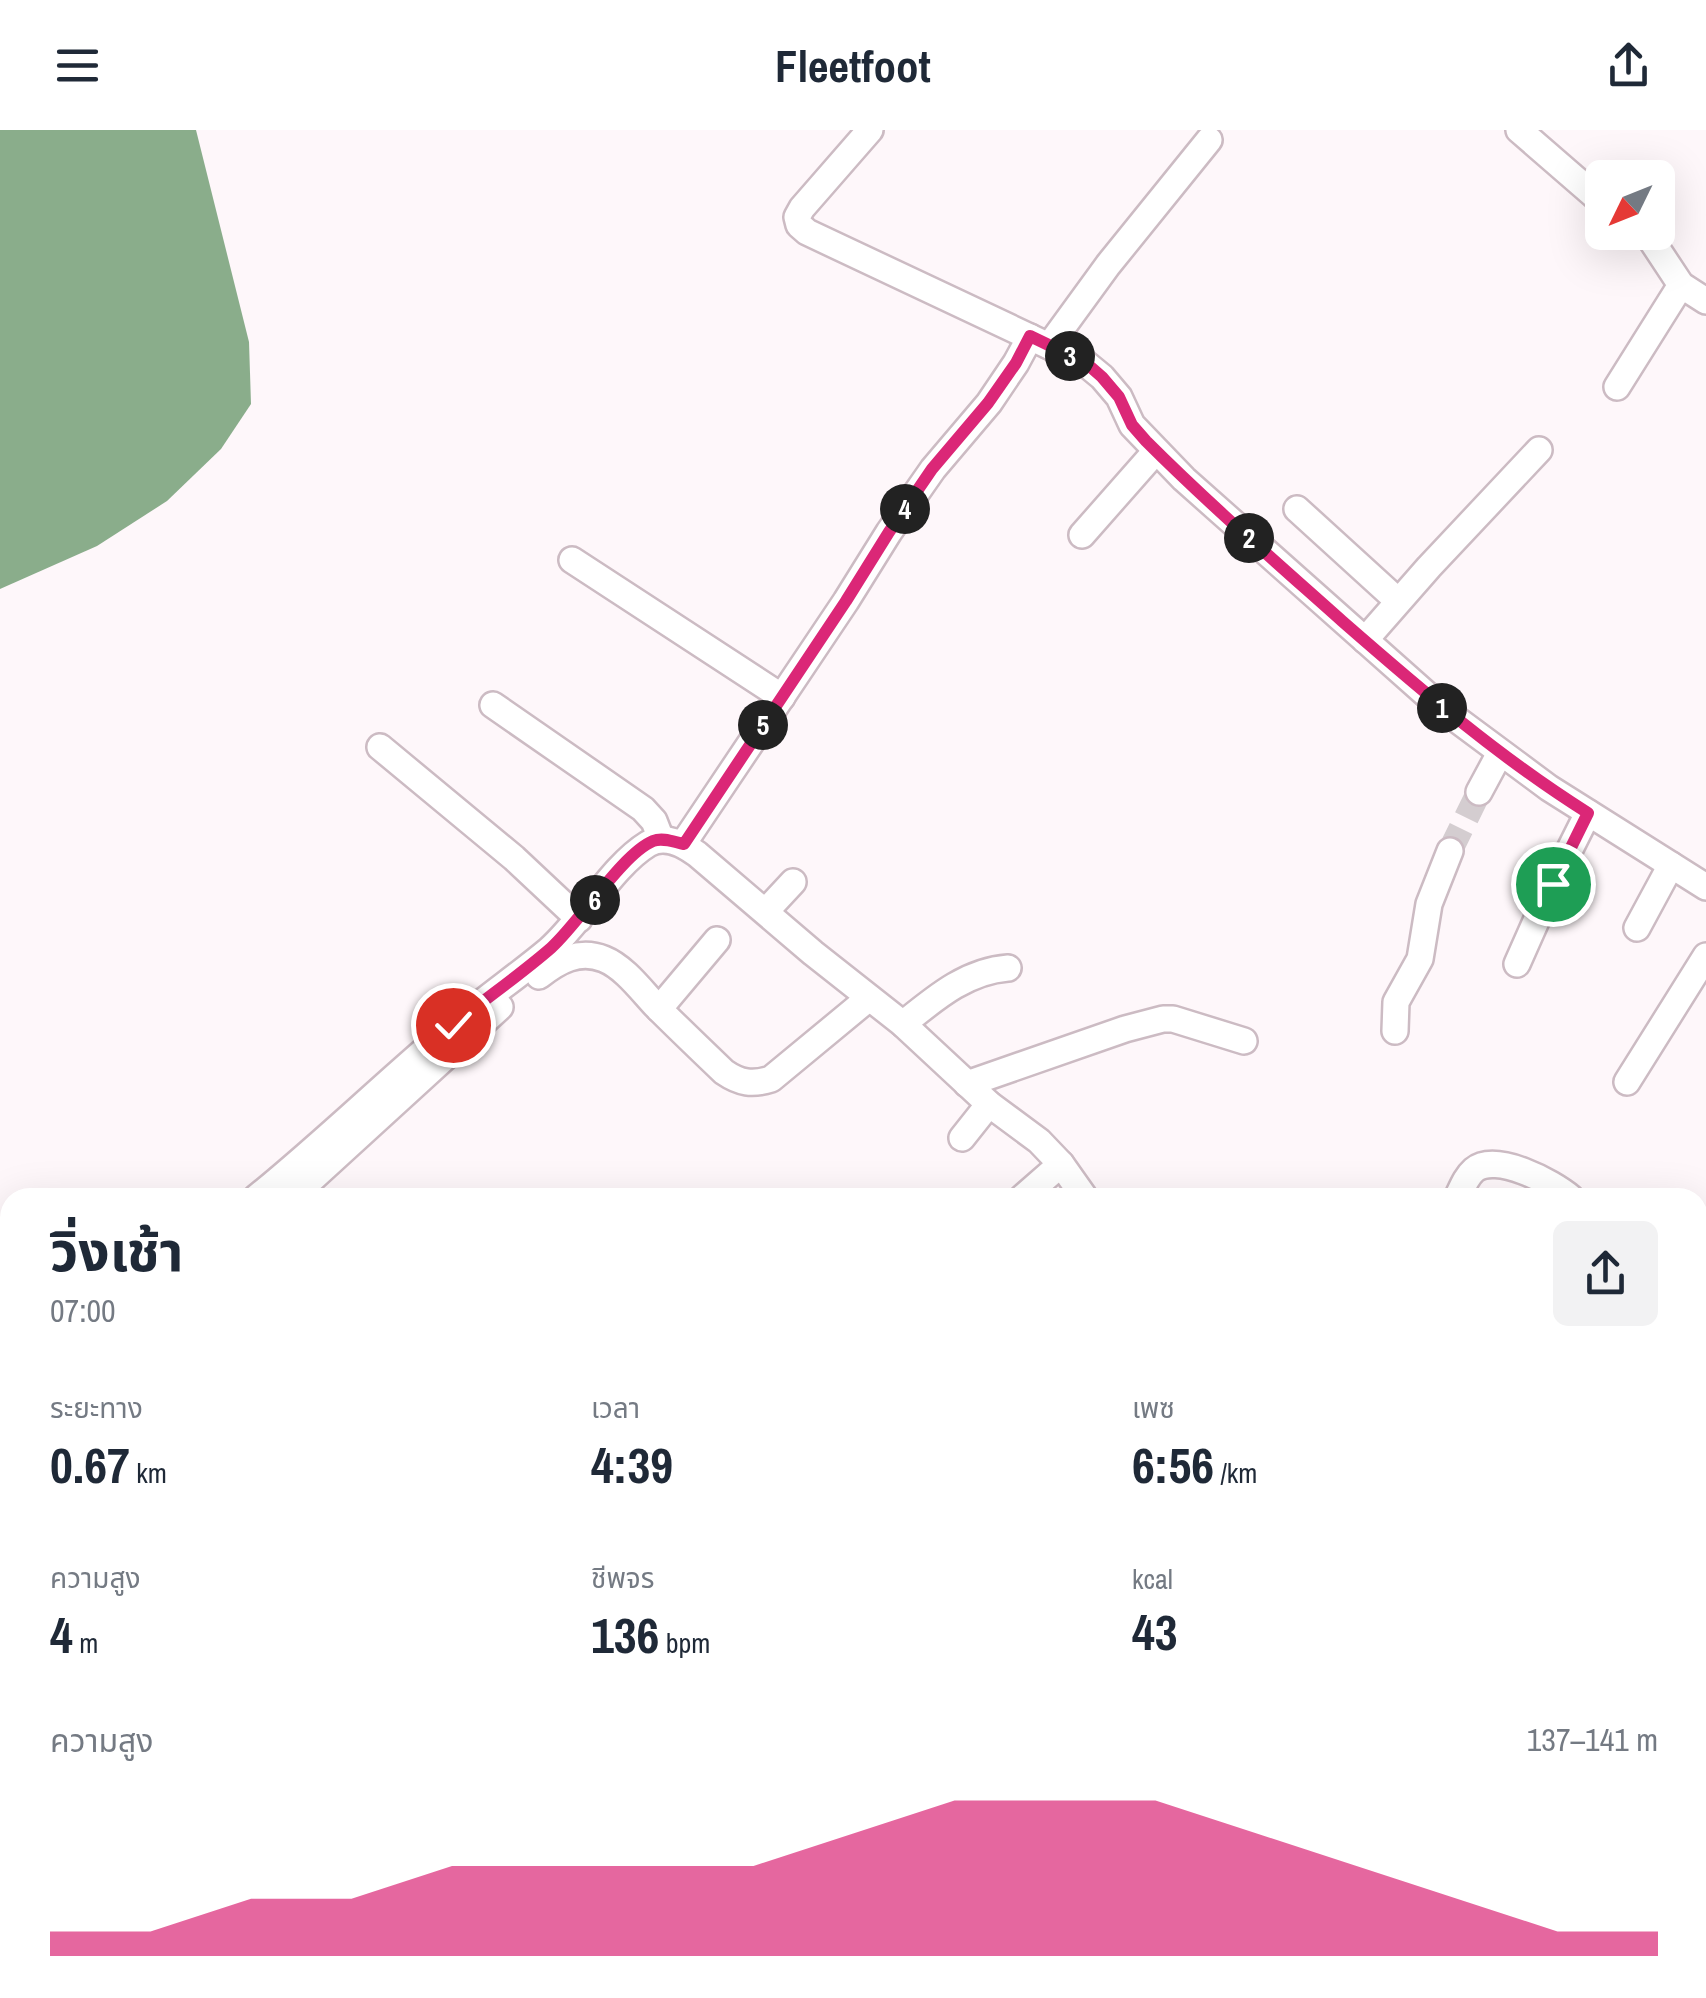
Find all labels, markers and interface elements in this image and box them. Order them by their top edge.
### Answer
text: Fleetfoot [775,35,931,96]
icon: menu [50,38,105,93]
icon: share [1601,38,1656,93]
north arrow [1585,160,1675,250]
map controls [1585,160,1675,250]
pin: 3 [1045,331,1095,381]
text: 3 [1064,337,1076,375]
pin: 4 [880,484,930,534]
text: 4 [899,490,911,528]
pin: 2 [1224,513,1274,563]
text: 2 [1243,519,1255,557]
pin: 1 [1417,683,1467,733]
text: 1 [1436,689,1448,727]
pin: 5 [738,700,788,750]
text: 5 [757,706,769,744]
pin [1511,842,1596,927]
icon: arrive [1526,857,1581,912]
pin: 6 [570,875,620,925]
text: 6 [589,881,601,919]
pin [411,983,496,1068]
icon: check [426,998,481,1053]
text: วิ่งเช้า [50,1214,184,1288]
button: share [1553,1221,1658,1326]
text: 07:00 [50,1289,116,1332]
text: ระยะทาง [50,1389,143,1427]
text: เวลา [591,1389,640,1427]
text: เพซ [1132,1389,1175,1427]
text: 0.67 [50,1431,130,1499]
text: 4:39 [591,1431,673,1499]
text: 6:56 [1132,1431,1214,1499]
text: km [130,1454,167,1492]
text: /km [1214,1454,1257,1492]
text: ความสูง [50,1559,141,1597]
text: ชีพจร [591,1559,654,1597]
text: kcal [1132,1560,1173,1598]
text: 43 [1132,1598,1178,1666]
text: 4 [50,1601,73,1669]
text: 136 [591,1601,659,1669]
text: m [73,1624,98,1662]
text: bpm [659,1624,710,1662]
text: 137–141 m [1527,1718,1658,1761]
text: ความสูง [50,1719,154,1762]

